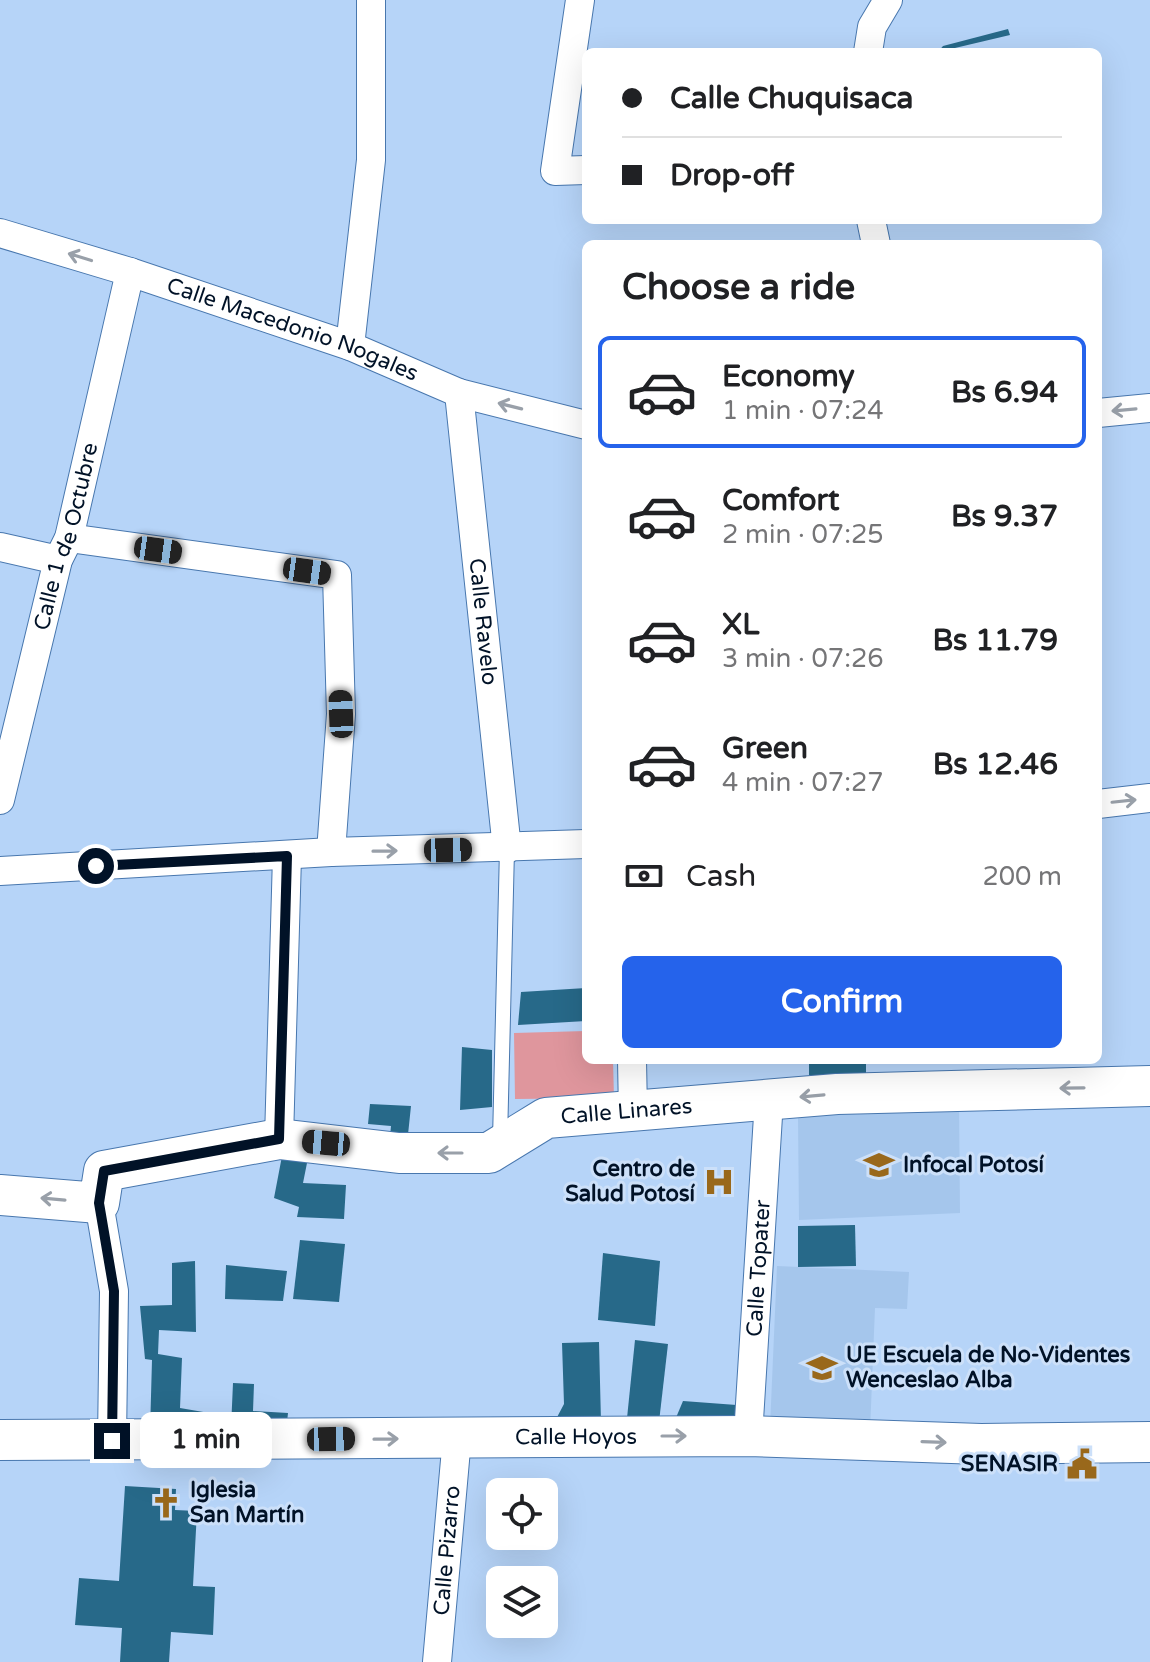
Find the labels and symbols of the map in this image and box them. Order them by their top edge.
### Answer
one-way arrow [68,249,94,264]
street label: Calle Macedonio Nogales [163,272,422,387]
one-way arrow [498,398,524,413]
one-way arrow [1111,403,1138,418]
street label: Calle 1 de Octubre [28,440,103,633]
car [133,535,183,565]
car [282,556,332,586]
street label: Calle Ravelo [463,557,503,687]
car [328,690,354,738]
one-way arrow [1110,794,1137,809]
car [424,838,472,862]
one-way arrow [371,844,398,859]
route start [78,848,114,884]
one-way arrow [1059,1080,1086,1095]
one-way arrow [799,1089,826,1104]
street label: Calle Linares [560,1093,693,1130]
car [301,1129,351,1157]
one-way arrow [437,1145,464,1161]
school or university icon: Infocal Potosí [862,1148,896,1182]
place label: Infocal Potosí [903,1152,1045,1178]
place label: Centro de Salud Potosí [565,1156,696,1207]
hospital icon: Centro de Salud Potosí [702,1165,736,1199]
one-way arrow [40,1192,67,1207]
street label: Calle Topater [741,1198,776,1338]
place label: UE Escuela de No-Videntes Wenceslao Alba [846,1342,1131,1393]
school or university icon: UE Escuela de No-Videntes Wenceslao Alba [805,1351,839,1385]
callout: 1 min [140,1413,272,1469]
route end [94,1423,130,1459]
street label: Calle Hoyos [515,1424,637,1450]
car [307,1427,355,1451]
one-way arrow [660,1429,687,1444]
one-way arrow [372,1431,399,1446]
one-way arrow [920,1435,947,1450]
public building icon: SENASIR [1065,1447,1099,1481]
place label: SENASIR [961,1451,1058,1477]
place label: Iglesia San Martín [190,1477,304,1528]
street label: Calle Pizarro [428,1484,466,1616]
church icon: Iglesia San Martín [149,1486,183,1520]

